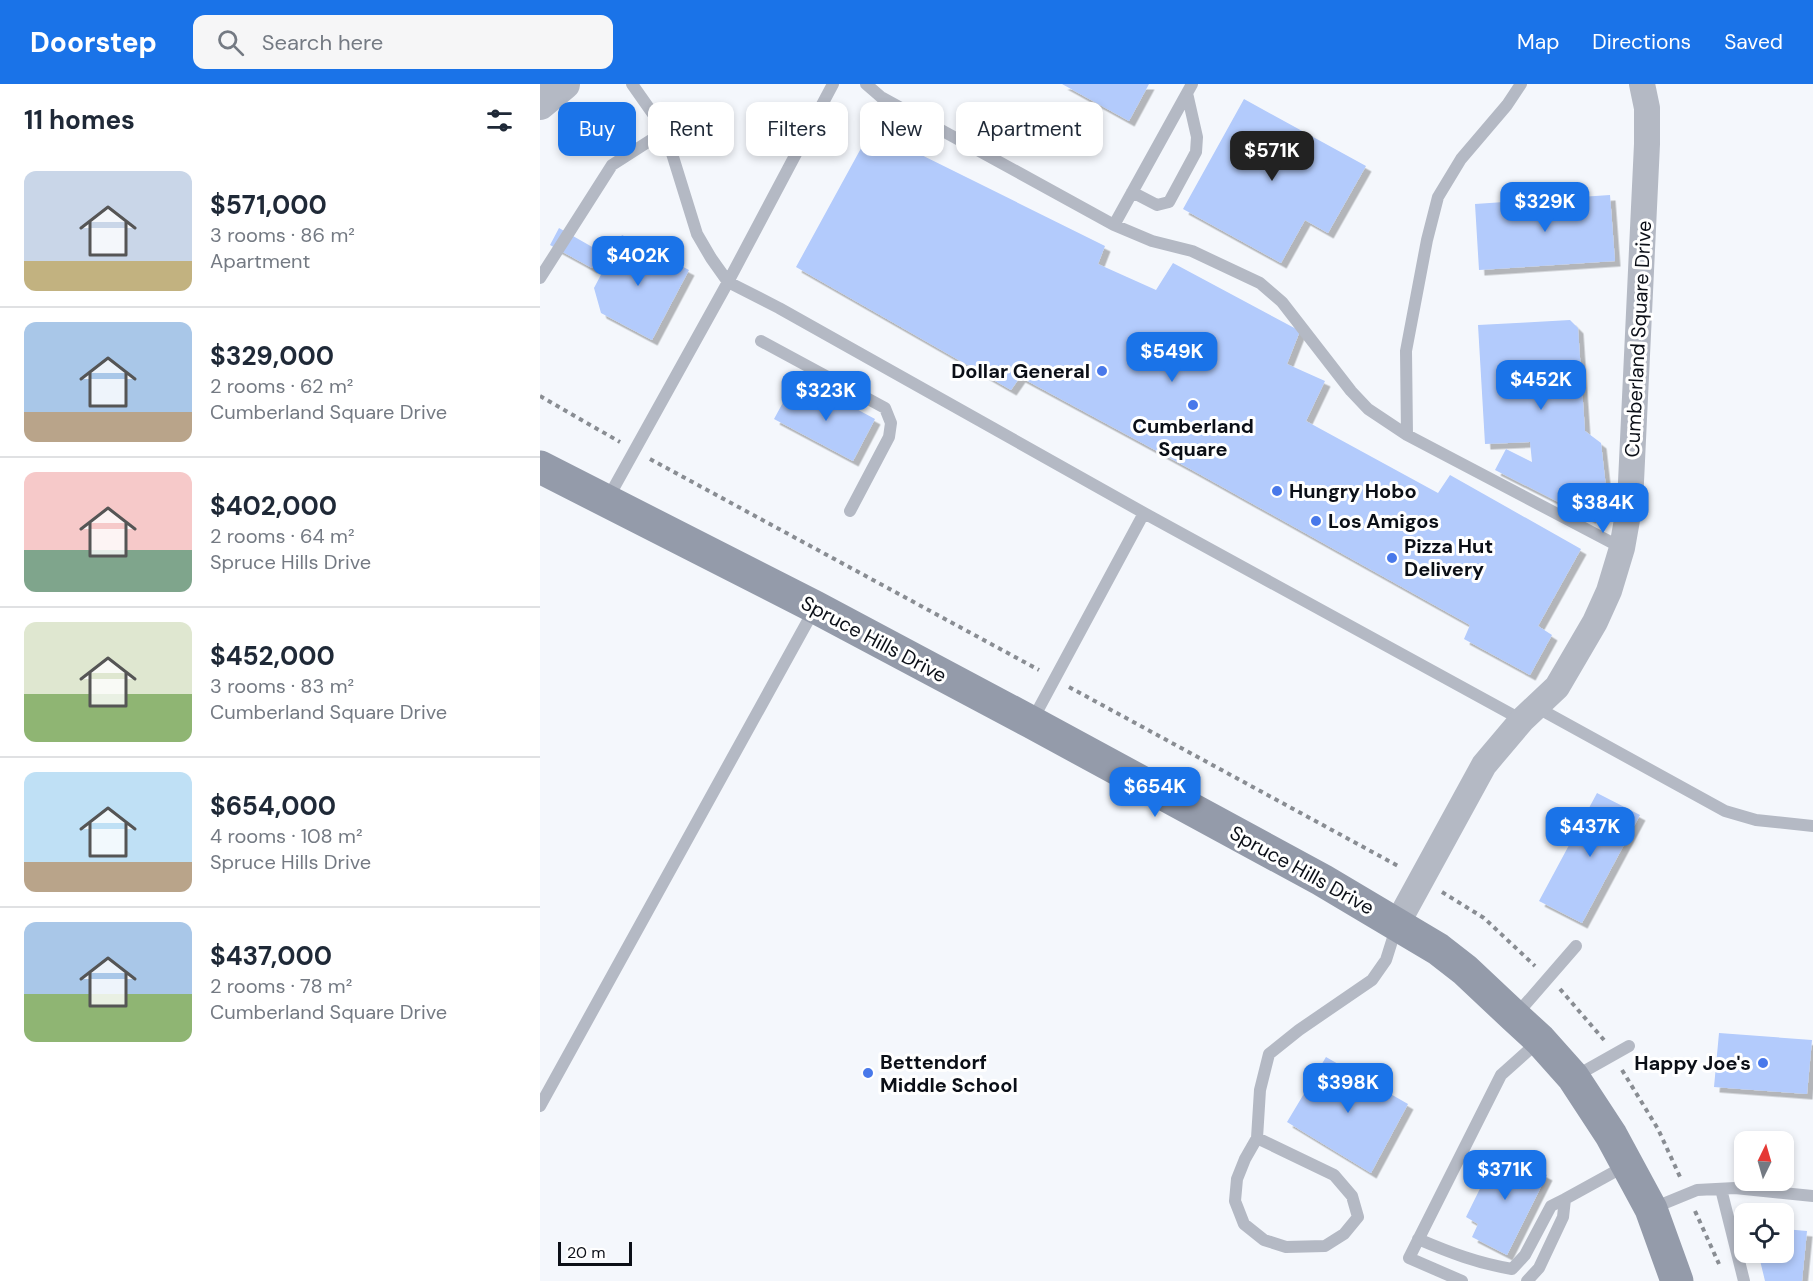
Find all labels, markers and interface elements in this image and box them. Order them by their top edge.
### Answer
search box [193,15,613,69]
text: Doorstep [30,24,157,61]
icon: search [214,26,247,59]
text: Search here [262,28,383,57]
text: Map [1517,28,1559,56]
text: Directions [1592,28,1691,56]
text: Saved [1724,28,1783,56]
chip: Buy [558,102,636,156]
chip: Rent [648,102,734,156]
chip: Filters [746,102,848,156]
chip: New [860,102,944,156]
chip: Apartment [956,102,1103,156]
text: 11 homes [24,103,135,137]
icon: filters [483,104,516,137]
pin: $571K [1230,131,1314,182]
text: $571K [1244,137,1300,163]
pin: $329K [1503,182,1587,233]
text: $571,000 [210,188,327,222]
text: $329K [1514,188,1576,214]
icon: home [72,195,144,267]
street label: Cumberland Square Drive [1619,220,1657,458]
text: 3 rooms · 86 m² [210,222,355,248]
pin: $402K [596,236,680,287]
text: $402K [606,242,670,268]
text: Apartment [210,248,310,274]
pin: $549K [1130,332,1214,383]
text: $549K [1140,338,1204,364]
text: $329,000 [210,339,334,373]
icon: home [72,346,144,418]
place label: Dollar General [951,358,1090,384]
pin: $452K [1499,360,1583,411]
marker: Dollar General [1095,364,1109,378]
text: $452K [1510,366,1572,392]
pin: $323K [784,371,868,422]
text: 2 rooms · 62 m² [210,373,353,399]
text: $323K [796,377,856,403]
marker: Cumberland Square [1186,398,1200,412]
text: Cumberland Square Drive [210,399,447,425]
place label: Cumberland Square [1132,413,1254,462]
place label: Hungry Hobo [1289,478,1417,504]
pin: $384K [1561,483,1645,534]
marker: Hungry Hobo [1270,484,1284,498]
text: $402,000 [210,489,337,523]
text: $384K [1572,489,1634,515]
icon: home [72,496,144,568]
place label: Los Amigos [1328,508,1439,534]
marker: Los Amigos [1309,514,1323,528]
text: 2 rooms · 64 m² [210,523,354,549]
place label: Pizza Hut Delivery [1404,533,1493,582]
text: Spruce Hills Drive [210,549,371,575]
marker: Pizza Hut Delivery [1385,551,1399,565]
street label: Spruce Hills Drive [797,590,951,688]
text: $452,000 [210,639,335,673]
icon: home [72,646,144,718]
text: 3 rooms · 83 m² [210,673,354,699]
text: Cumberland Square Drive [210,699,447,725]
pin: $654K [1113,767,1197,818]
text: $654K [1124,773,1186,799]
text: $654,000 [210,789,336,823]
icon: home [72,796,144,868]
pin: $437K [1548,807,1632,858]
text: $437K [1560,813,1620,839]
street label: Spruce Hills Drive [1225,820,1379,920]
text: 4 rooms · 108 m² [210,823,362,849]
text: Spruce Hills Drive [210,849,371,875]
text: $437,000 [210,939,332,973]
icon: home [72,946,144,1018]
text: 2 rooms · 78 m² [210,973,352,999]
text: Cumberland Square Drive [210,999,447,1025]
place label: Bettendorf Middle School [880,1049,1018,1098]
place label: Happy Joe's [1634,1050,1751,1076]
marker: Happy Joe's [1756,1056,1770,1070]
pin: $398K [1306,1063,1390,1114]
marker: Bettendorf Middle School [861,1066,875,1080]
text: $398K [1317,1069,1379,1095]
north arrow [1734,1131,1794,1191]
map controls [1734,1131,1794,1263]
pin: $371K [1463,1150,1547,1201]
text: $371K [1477,1156,1533,1182]
button: locate [1734,1203,1794,1263]
scale bar [558,1239,632,1266]
text: 20 m [567,1242,606,1263]

